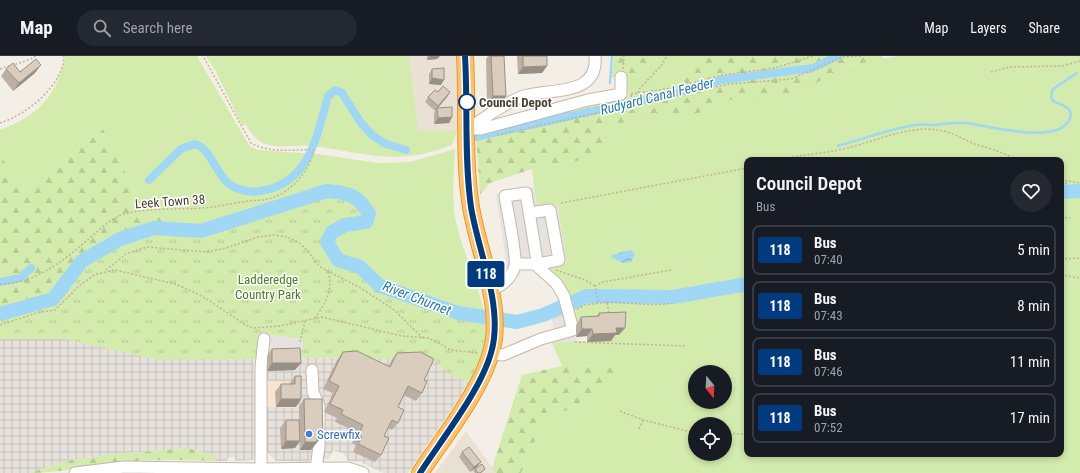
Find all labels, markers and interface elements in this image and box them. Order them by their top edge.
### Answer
search box [77,10,357,46]
text: Map [20,16,53,39]
icon: search [91,17,113,39]
text: Search here [123,19,193,37]
text: Map [924,20,948,36]
text: Layers [970,20,1007,36]
text: Share [1029,20,1060,36]
water label: Rudyard Canal Feeder [599,74,716,118]
marker: Council Depot [458,93,476,111]
place label: Council Depot [479,95,552,110]
button: heart [1010,170,1052,212]
text: Council Depot [756,172,862,195]
street label: Leek Town 38 [135,192,206,211]
text: Bus [756,199,775,214]
text: Bus [814,234,837,252]
text: 5 min [1017,241,1050,259]
text: 118 [769,242,791,258]
text: 07:40 [814,252,843,267]
line badge: 118 [463,261,509,287]
text: 118 [475,266,497,282]
park label: Ladderedge Country Park [235,272,301,302]
water label: River Churnet [381,278,454,319]
text: Bus [814,290,837,308]
text: 8 min [1017,297,1050,315]
text: 118 [769,298,791,314]
text: 07:43 [814,308,843,323]
text: Bus [814,346,837,364]
text: 11 min [1010,353,1050,371]
text: 118 [769,354,791,370]
text: 07:46 [814,364,843,379]
north arrow [688,365,732,409]
map controls [688,365,732,461]
text: Bus [814,402,837,420]
text: 17 min [1010,409,1050,427]
text: 118 [769,410,791,426]
button: locate [688,417,732,461]
text: 07:52 [814,420,843,435]
place label: Screwfix [317,427,361,442]
marker: Screwfix [304,429,314,439]

